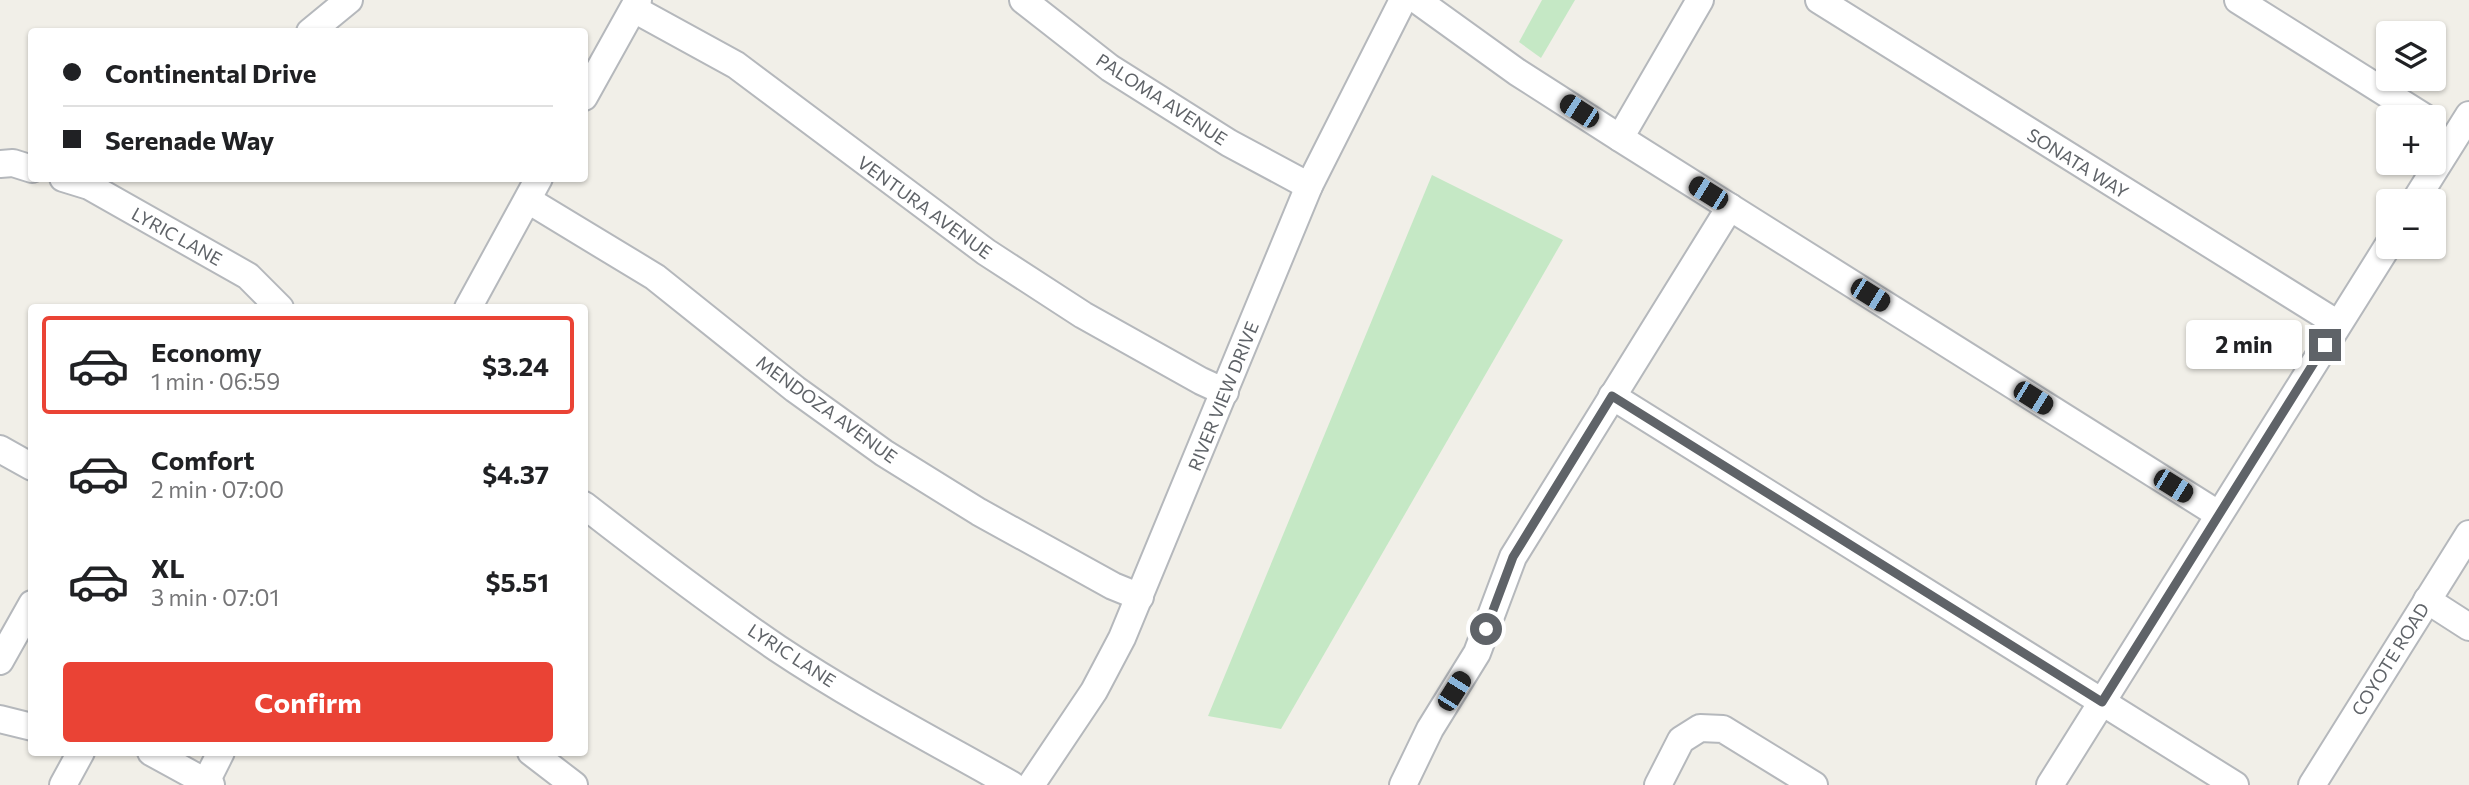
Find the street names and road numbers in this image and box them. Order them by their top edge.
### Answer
street label: PALOMA AVENUE [1092,48,1232,150]
street label: SONATA WAY [2023,123,2133,203]
street label: VENTURA AVENUE [853,151,997,263]
street label: LYRIC LANE [128,202,226,270]
street label: RIVER VIEW DRIVE [1183,318,1263,474]
street label: MENDOZA AVENUE [752,351,902,467]
street label: COYOTE ROAD [2347,599,2433,719]
street label: LYRIC LANE [744,619,840,691]

